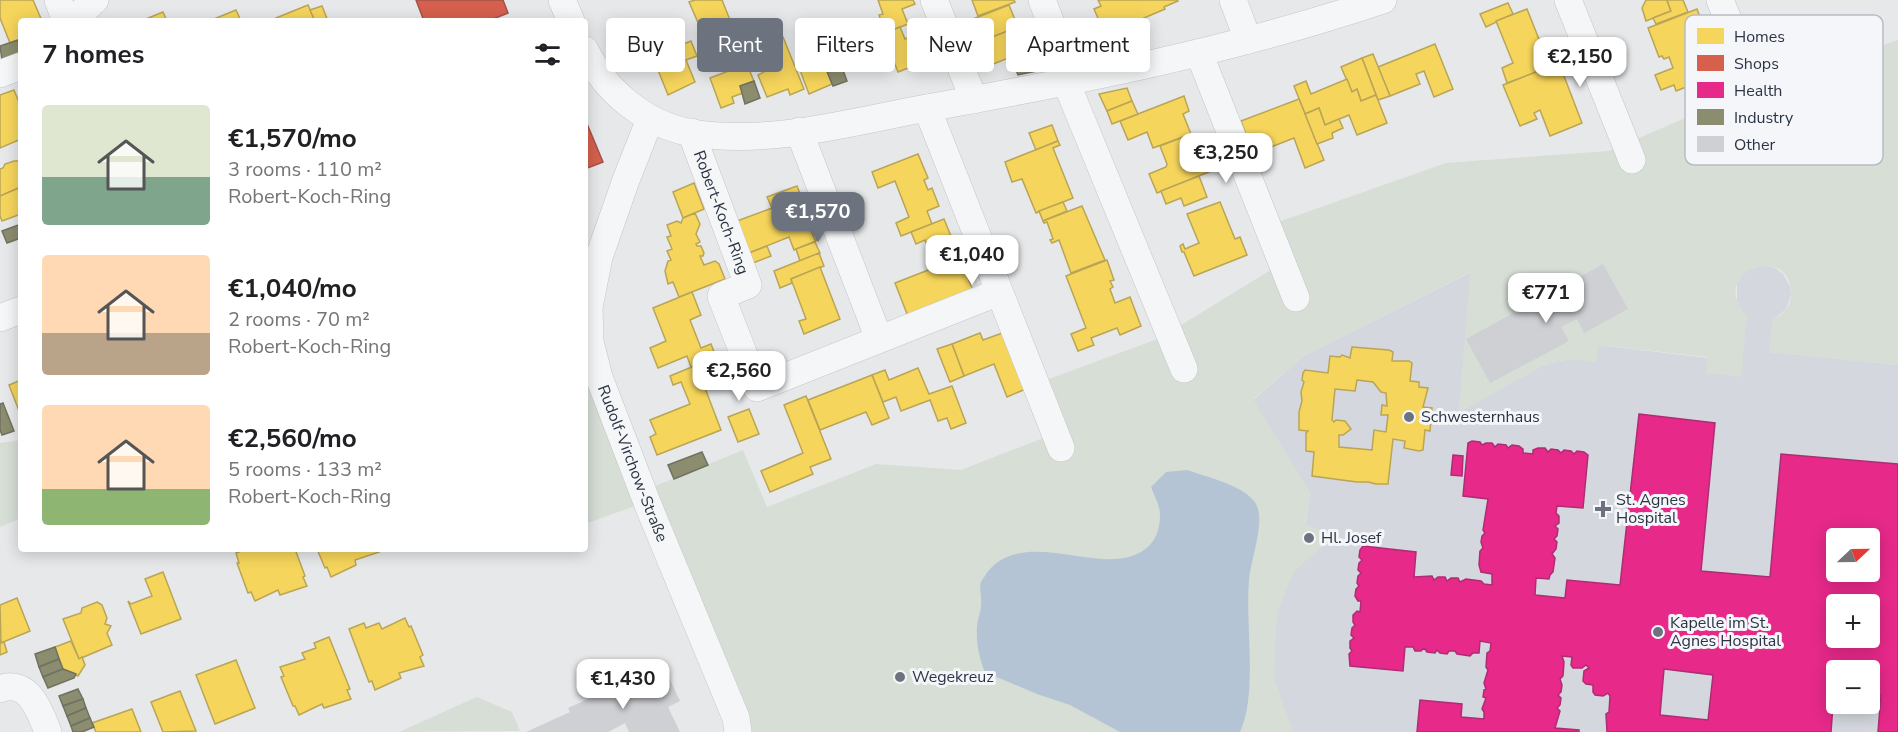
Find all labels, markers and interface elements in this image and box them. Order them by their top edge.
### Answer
legend [1685,15,1883,165]
chip: Buy [606,18,685,72]
chip: Rent [697,18,783,72]
chip: Filters [795,18,895,72]
chip: New [907,18,994,72]
chip: Apartment [1006,18,1150,72]
text: Homes [1734,26,1785,48]
text: 7 homes [42,37,144,72]
pin: €2,150 [1531,37,1629,88]
icon: filters [531,38,564,71]
text: €2,150 [1548,43,1612,70]
text: Shops [1734,53,1779,75]
text: Health [1734,80,1782,102]
text: Industry [1734,107,1794,129]
text: €1,570/mo [228,121,357,156]
icon: home [90,129,162,201]
pin: €3,250 [1177,133,1275,184]
text: Other [1734,134,1775,156]
text: €3,250 [1194,139,1258,166]
street label: Robert-Koch-Ring [688,148,754,278]
text: 3 rooms · 110 m² [228,156,382,183]
text: Robert-Koch-Ring [228,183,391,210]
pin: €1,570 [769,192,867,243]
text: €1,570 [786,198,850,225]
pin: €1,040 [923,235,1021,286]
text: €1,040 [940,241,1004,268]
text: €1,040/mo [228,271,357,306]
pin: €771 [1510,273,1582,324]
icon: home [90,279,162,351]
text: €771 [1522,279,1570,306]
text: 2 rooms · 70 m² [228,306,370,333]
text: Robert-Koch-Ring [228,333,391,360]
pin: €2,560 [690,351,788,402]
text: €2,560 [707,357,771,384]
street label: Rudolf-Virchow-Straße [592,382,673,545]
place label: Schwesternhaus [1421,406,1540,428]
marker: Schwesternhaus [1402,410,1416,424]
text: €2,560/mo [228,421,357,456]
icon: home [90,429,162,501]
text: 5 rooms · 133 m² [228,456,382,483]
text: Robert-Koch-Ring [228,483,391,510]
place label: St. Agnes Hospital [1616,489,1686,529]
marker: St. Agnes Hospital [1594,500,1612,518]
place label: Hl. Josef [1321,527,1382,549]
north arrow [1826,528,1880,582]
map controls [1826,528,1880,714]
marker: Hl. Josef [1302,531,1316,545]
button: + [1826,594,1880,648]
place label: Kapelle im St. Agnes Hospital [1670,612,1781,652]
marker: Kapelle im St. Agnes Hospital [1651,625,1665,639]
pin: €1,430 [574,659,672,710]
button: − [1826,660,1880,714]
text: €1,430 [591,665,655,692]
place label: Wegekreuz [912,666,994,688]
marker: Wegekreuz [893,670,907,684]

